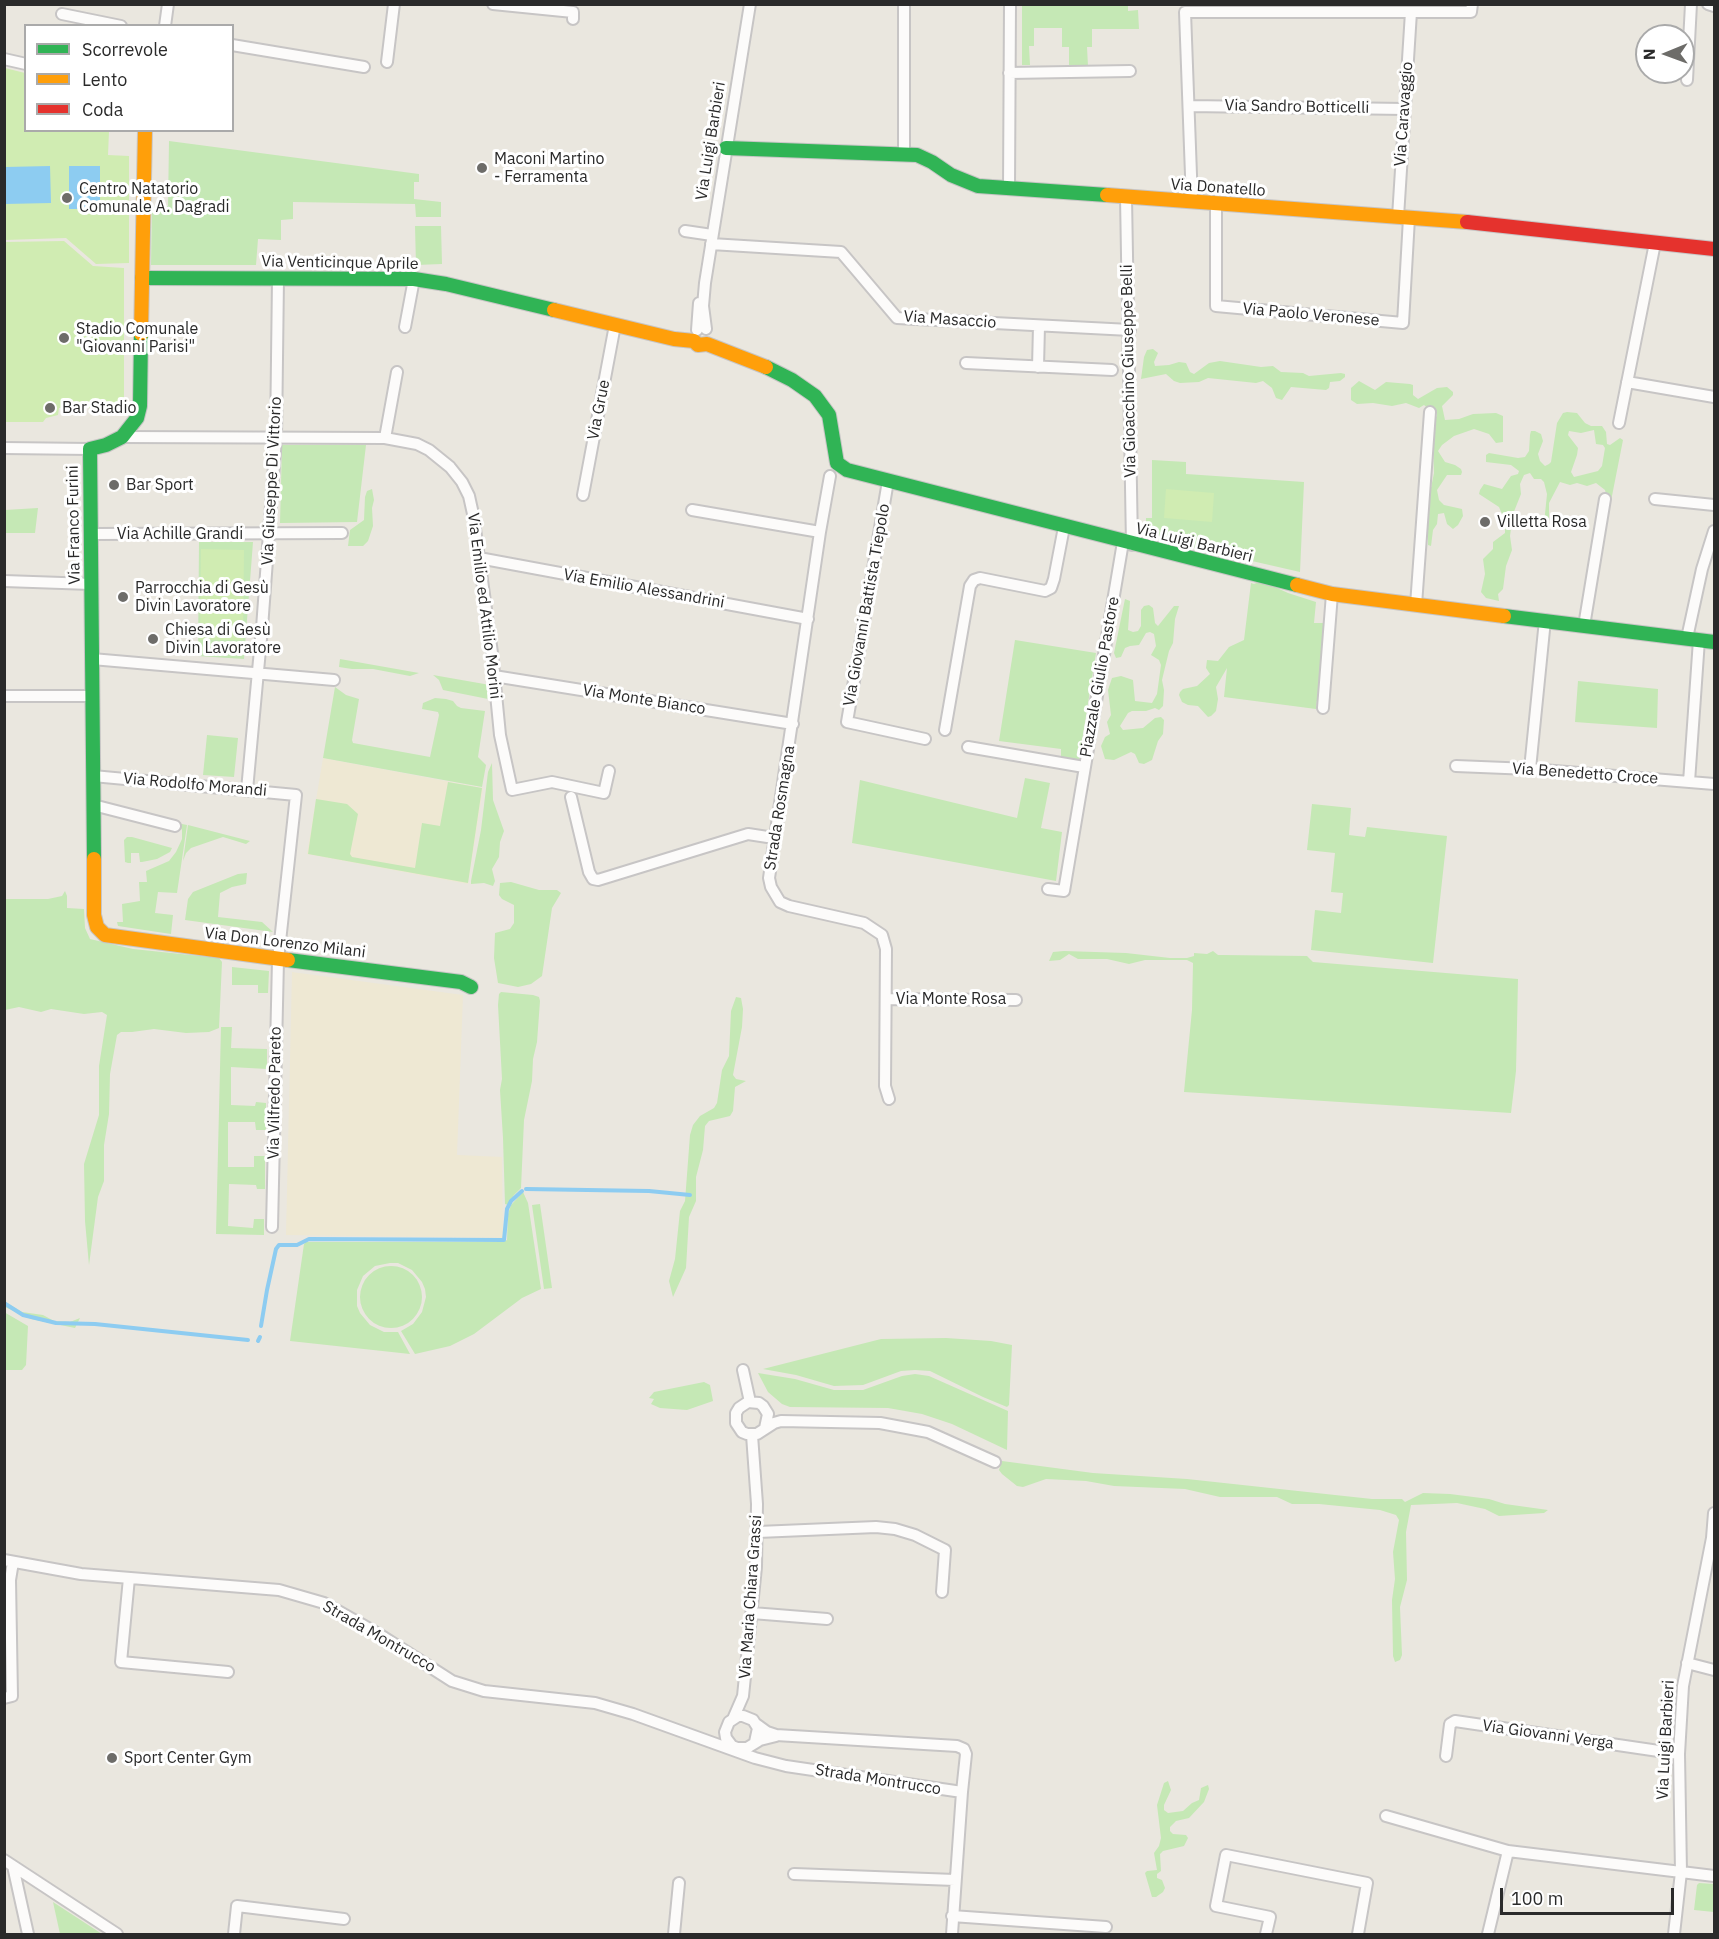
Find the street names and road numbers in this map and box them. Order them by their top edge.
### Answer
street label: Via Caravaggio [1391,61,1417,167]
street label: Via Luigi Barbieri [692,80,730,202]
street label: Via Sandro Botticelli [1225,96,1369,118]
street label: Via Donatello [1170,175,1266,201]
street label: Via Venticinque Aprile [261,252,419,274]
street label: Via Gioacchino Giuseppe Belli [1118,264,1140,478]
street label: Via Paolo Veronese [1242,299,1380,331]
street label: Via Masaccio [903,307,997,333]
street label: Via Grue [584,378,614,442]
street label: Via Giuseppe Di Vittorio [258,396,286,566]
street label: Via Franco Furini [63,465,85,585]
street label: Via Giovanni Battista Tiepolo [840,502,894,708]
street label: Via Emilio ed Attilio Morini [463,512,505,700]
street label: Via Luigi Barbieri [1133,519,1255,567]
street label: Via Achille Grandi [117,524,243,544]
street label: Via Emilio Alessandrini [562,565,726,613]
street label: Piazzale Giulio Pastore [1076,595,1124,759]
street label: Via Monte Bianco [581,681,707,719]
street label: Strada Rosmagna [761,744,799,872]
street label: Via Benedetto Croce [1511,759,1659,789]
street label: Via Rodolfo Morandi [122,769,268,801]
street label: Via Don Lorenzo Milani [203,924,367,962]
street label: Via Monte Rosa [896,989,1006,1009]
street label: Via Vilfredo Pareto [264,1026,286,1160]
street label: Via Maria Chiara Grassi [736,1514,766,1680]
street label: Strada Montrucco [319,1597,439,1677]
street label: Via Luigi Barbieri [1653,1680,1679,1800]
street label: Via Giovanni Verga [1481,1716,1615,1754]
street label: Strada Montrucco [814,1761,942,1799]

